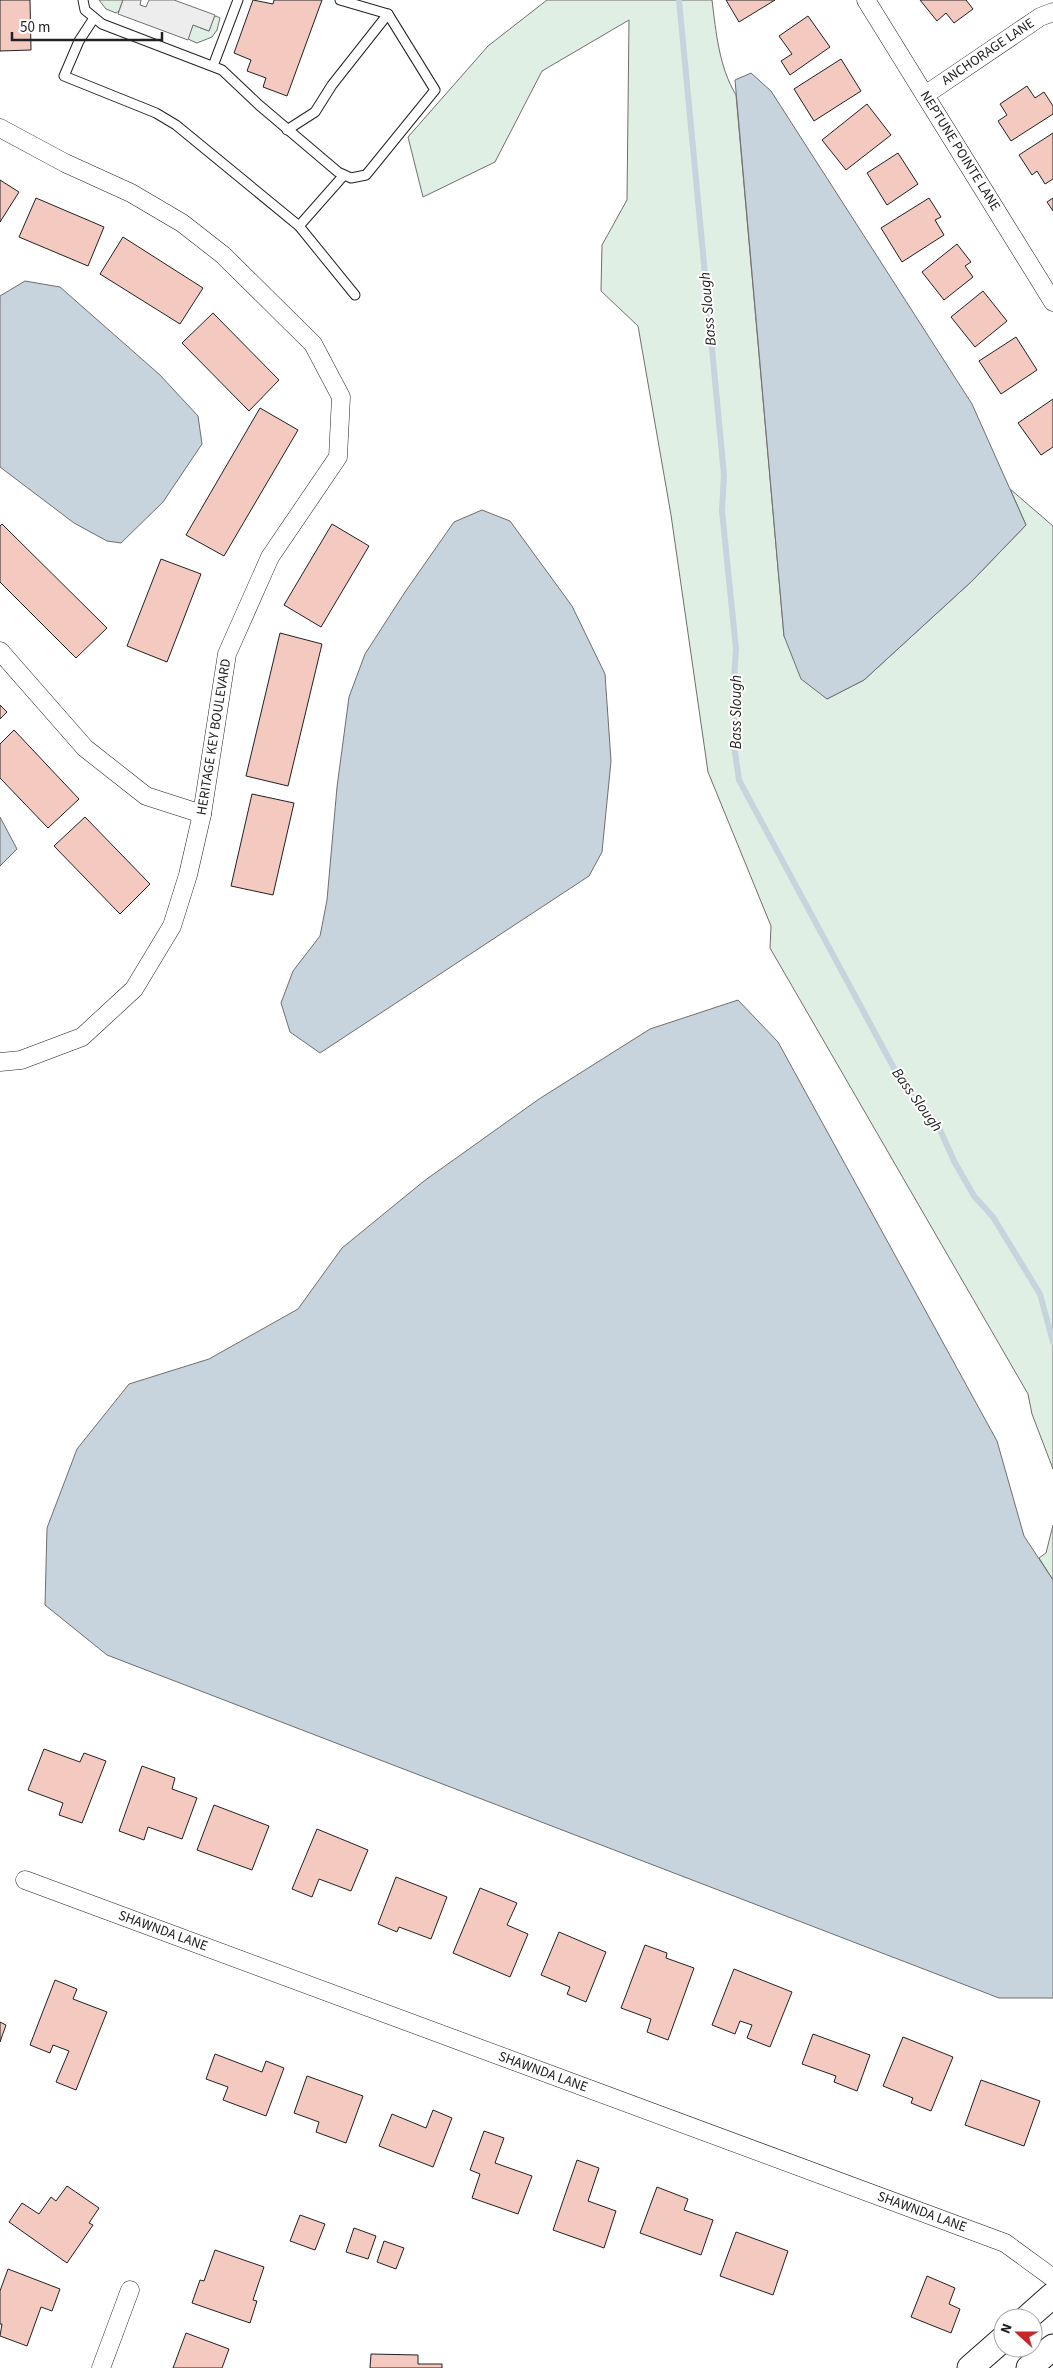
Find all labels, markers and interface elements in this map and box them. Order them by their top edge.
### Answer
scale bar [12,10,162,42]
street label: ANCHORAGE LANE [938,13,1038,91]
text: 50 m [20,17,50,38]
street label: NEPTUNE POINTE LANE [915,87,1005,215]
water label: Bass Slough [694,271,722,347]
street label: HERITAGE KEY BOULEVARD [192,657,236,817]
water label: Bass Slough [726,675,747,749]
water label: Bass Slough [887,1064,947,1136]
street label: SHAWNDA LANE [115,1906,211,1956]
street label: SHAWNDA LANE [495,2047,591,2097]
street label: SHAWNDA LANE [874,2187,970,2237]
north arrow [993,2308,1043,2358]
text: N [996,2321,1018,2337]

